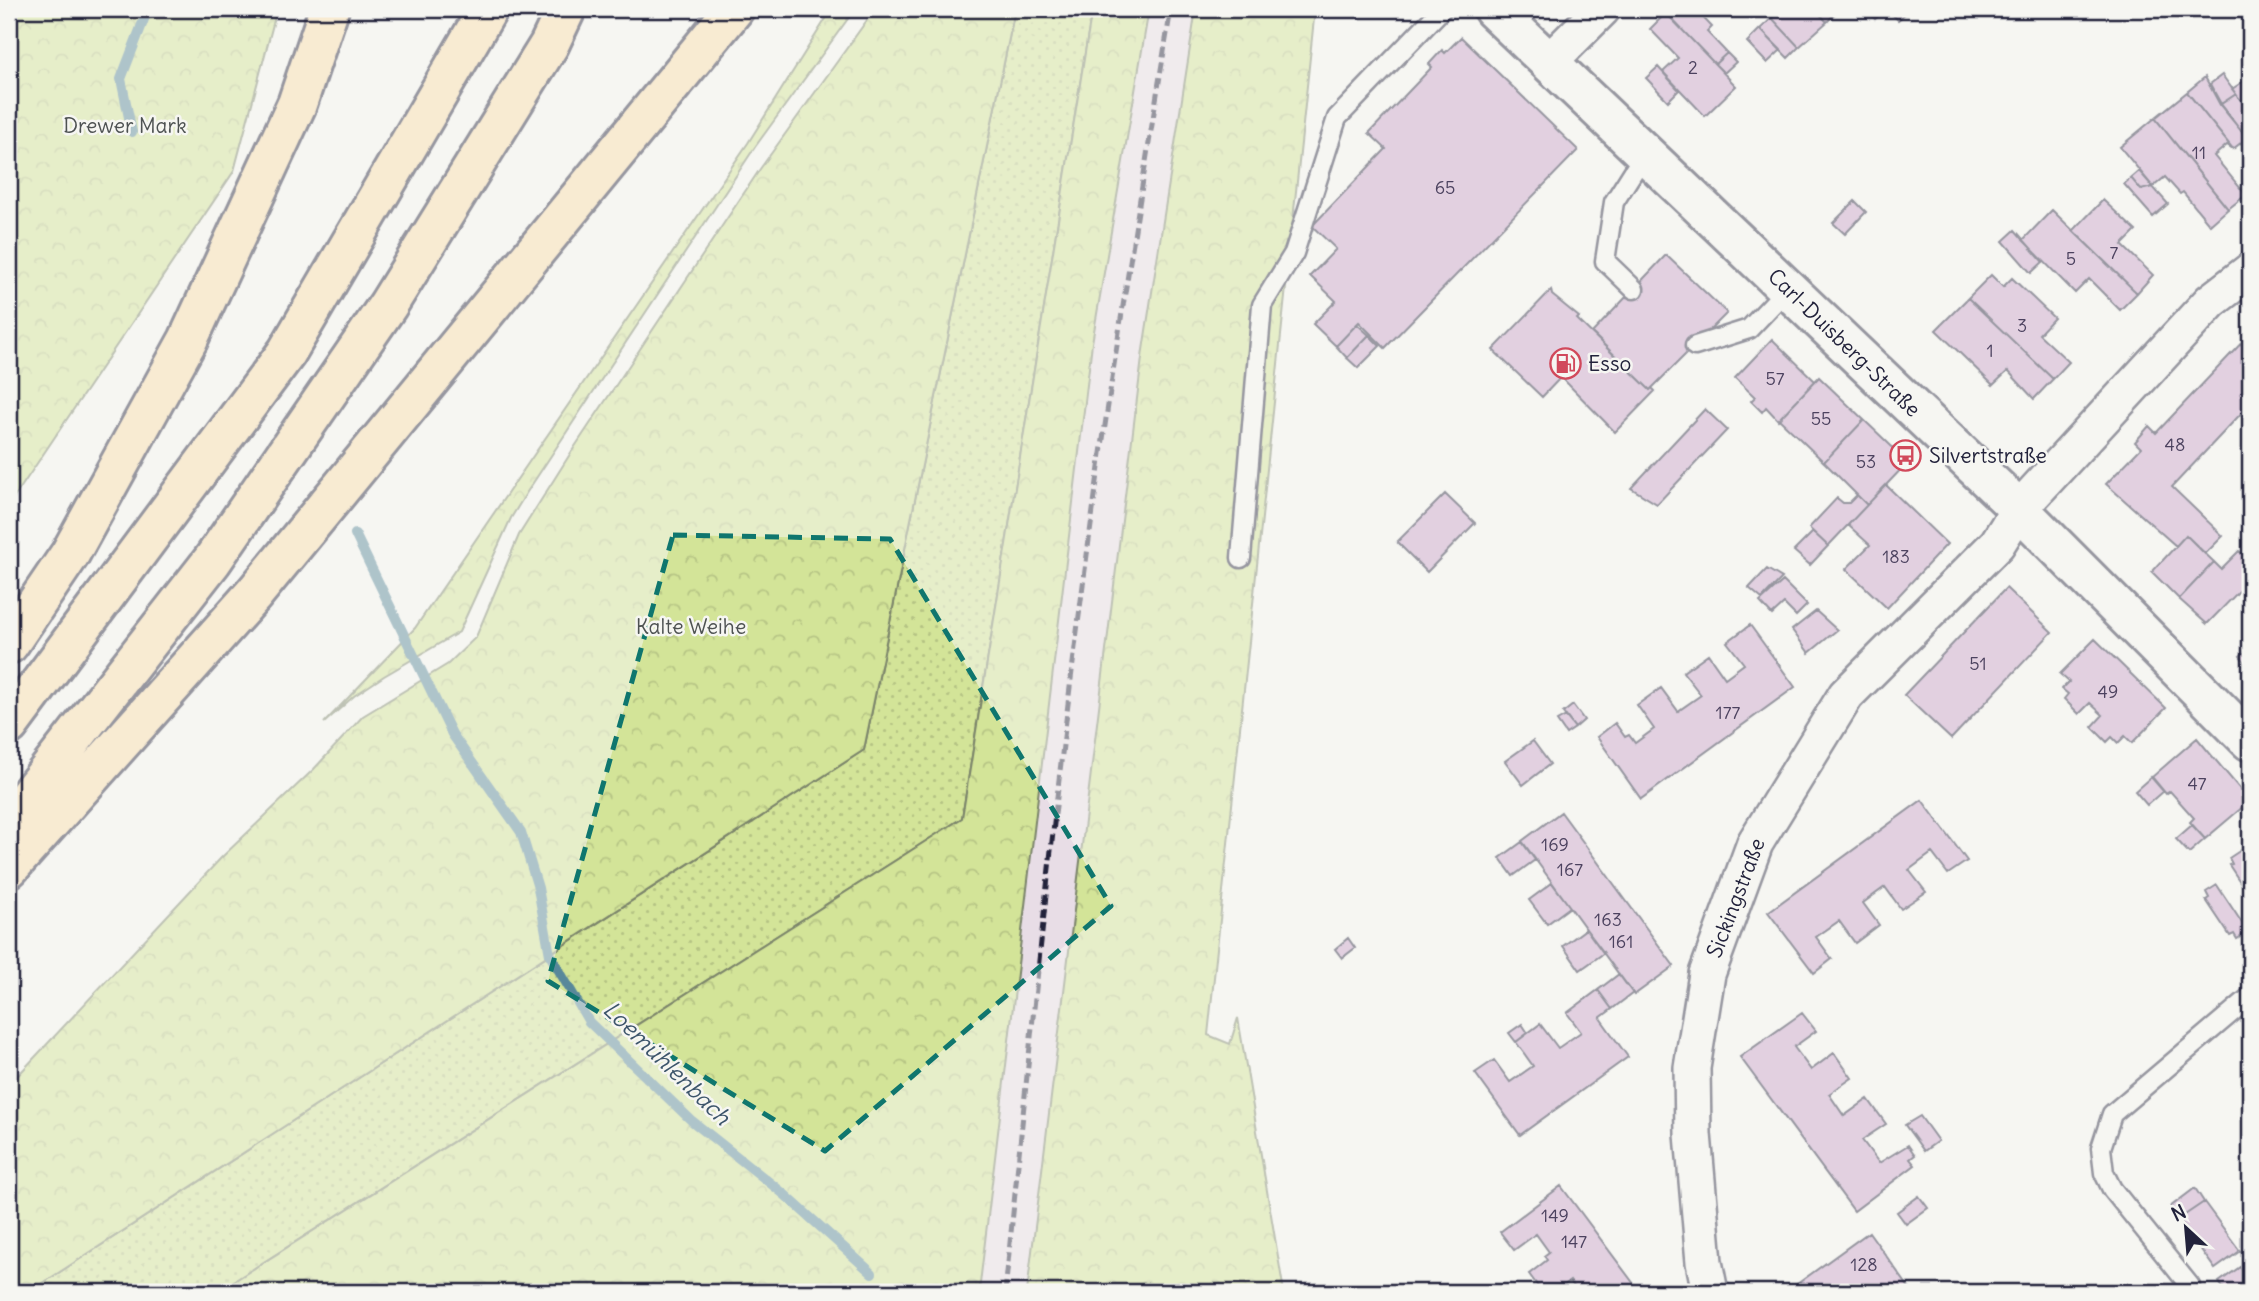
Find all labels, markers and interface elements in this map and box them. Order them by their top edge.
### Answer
house number: 2 [1688,56,1698,79]
park label: Drewer Mark [63,112,187,139]
house number: 11 [2192,141,2206,164]
house number: 65 [1435,176,1455,199]
house number: 7 [2110,241,2119,264]
house number: 5 [2066,247,2076,270]
street label: Carl-Duisberg-Straße [1762,263,1926,423]
house number: 3 [2017,314,2027,337]
house number: 1 [1986,339,1994,362]
fuel station icon: Esso [1548,347,1582,381]
place label: Esso [1588,350,1631,377]
house number: 57 [1765,367,1785,390]
house number: 55 [1811,407,1831,430]
house number: 48 [2165,433,2185,456]
bus stop icon: Silvertstraße [1889,439,1923,473]
place label: Silvertstraße [1929,442,2047,469]
house number: 53 [1856,450,1876,473]
house number: 183 [1882,545,1910,568]
park label: Kalte Weihe [636,613,746,640]
house number: 51 [1969,652,1987,675]
house number: 49 [2098,680,2118,703]
house number: 177 [1716,701,1741,724]
house number: 47 [2187,772,2207,795]
house number: 169 [1541,833,1569,856]
street label: Sickingstraße [1700,834,1771,962]
house number: 167 [1557,858,1583,881]
house number: 163 [1594,908,1622,931]
house number: 161 [1609,930,1633,953]
water label: Loemühlenbach [598,995,738,1131]
north arrow [2150,1192,2220,1262]
text: N [2167,1199,2190,1226]
house number: 149 [1541,1204,1569,1227]
house number: 147 [1561,1230,1587,1253]
house number: 128 [1850,1253,1878,1276]

